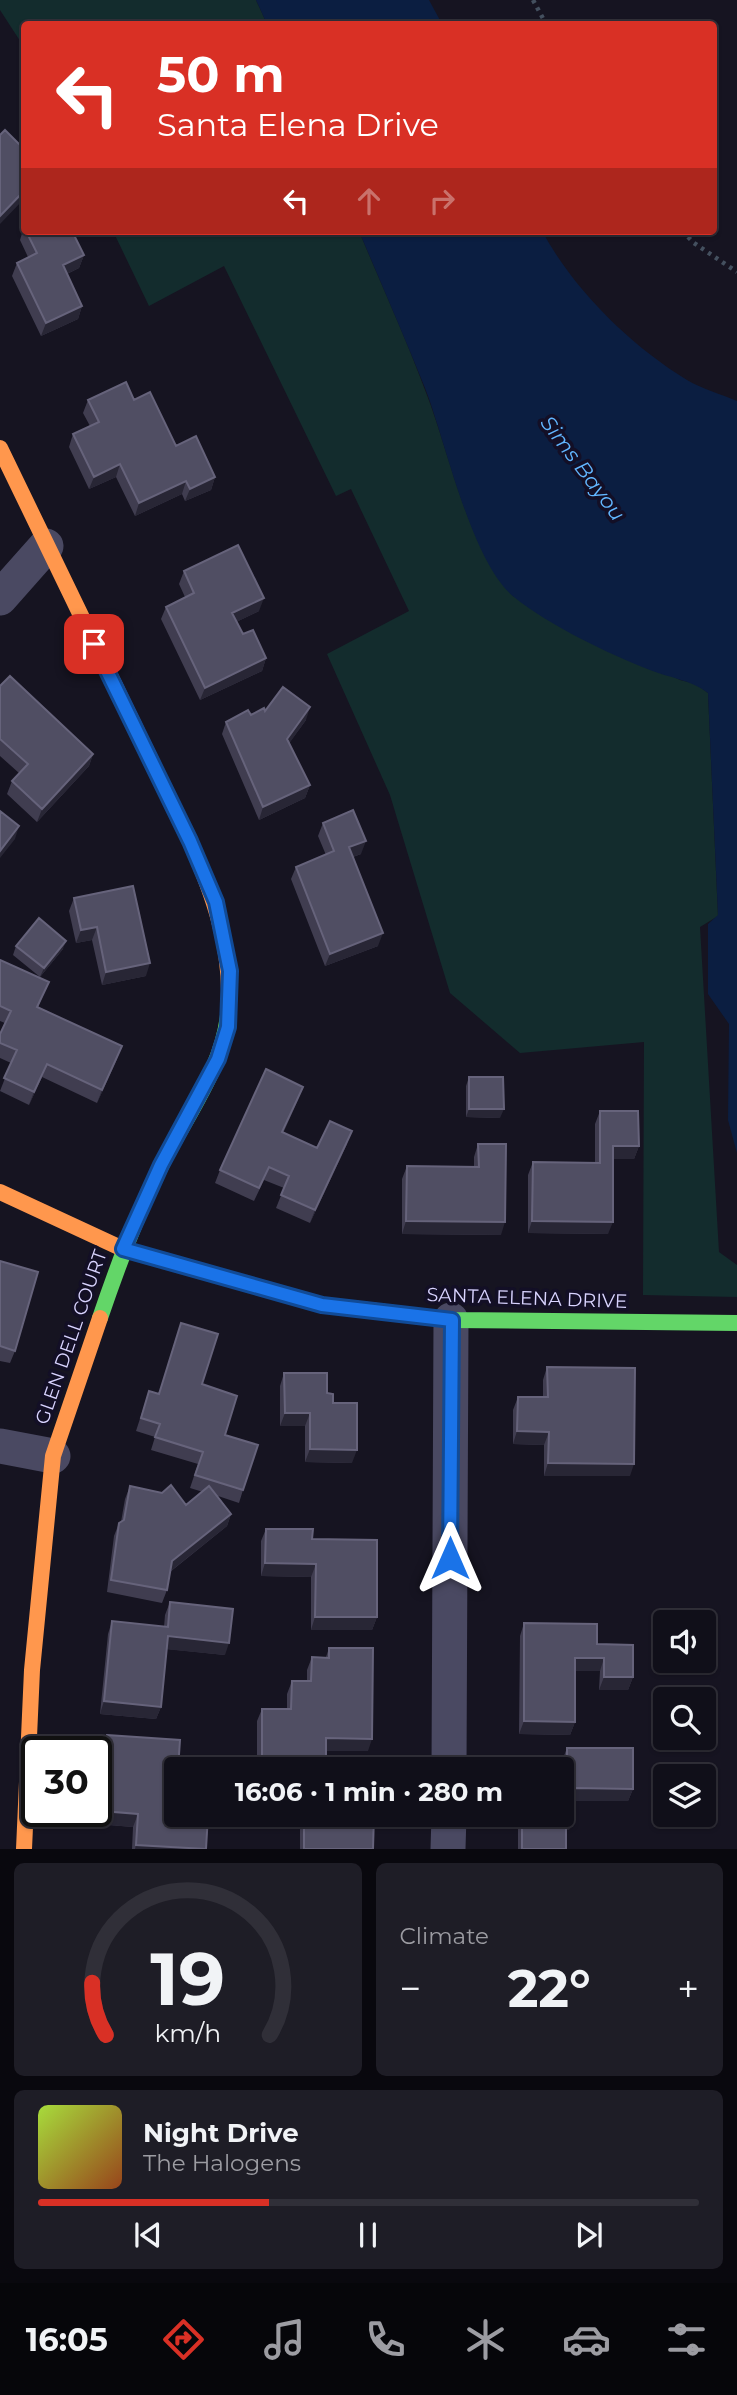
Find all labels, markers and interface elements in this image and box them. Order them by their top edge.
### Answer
text: 50 m [157,45,285,104]
icon: left [42,49,133,140]
text: Santa Elena Drive [157,105,439,144]
icon: left [277,182,315,220]
icon: ahead [350,182,388,220]
icon: right [423,182,461,220]
water label: Sims Bayou [535,411,631,525]
pin [64,614,124,674]
icon: arrive [75,625,113,663]
street label: GLEN DELL COURT [30,1247,112,1427]
street label: SANTA ELENA DRIVE [426,1283,628,1313]
position arrow [413,1521,487,1595]
map controls [653,1610,716,1827]
button: sound [653,1610,716,1673]
button: search [653,1687,716,1750]
speed limit sign: 30 [21,1736,112,1827]
button: layers [653,1764,716,1827]
text: 16:06 · 1 min · 280 m [235,1776,503,1808]
text: Climate [400,1922,489,1950]
text: 19 [150,1936,225,2024]
text: 22° [508,1957,591,2020]
text: − [400,1965,421,2012]
text: + [677,1965,699,2012]
text: km/h [154,2018,221,2048]
text: Night Drive [143,2117,299,2149]
text: The Halogens [143,2149,301,2177]
icon: previous [129,2216,167,2254]
icon: pause [349,2216,387,2254]
icon: next [570,2216,608,2254]
icon: directions [159,2315,208,2364]
icon: music [260,2315,309,2364]
icon: phone [361,2315,410,2364]
icon: climate [461,2315,510,2364]
icon: car [562,2315,611,2364]
icon: filters [662,2315,711,2364]
text: 16:05 [26,2320,108,2359]

